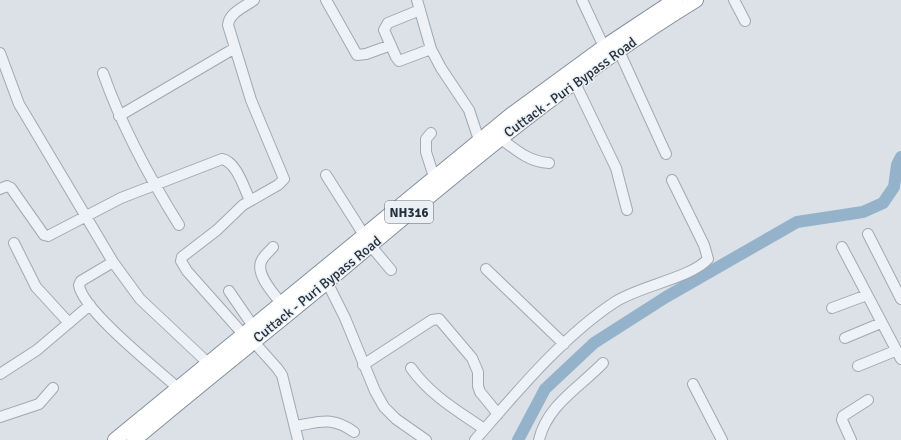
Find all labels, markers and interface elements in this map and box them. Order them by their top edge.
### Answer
street label: Cuttack - Puri Bypass Road [501,34,640,141]
road number: NH316 [385,201,433,223]
street label: Cuttack - Puri Bypass Road [250,232,385,346]

